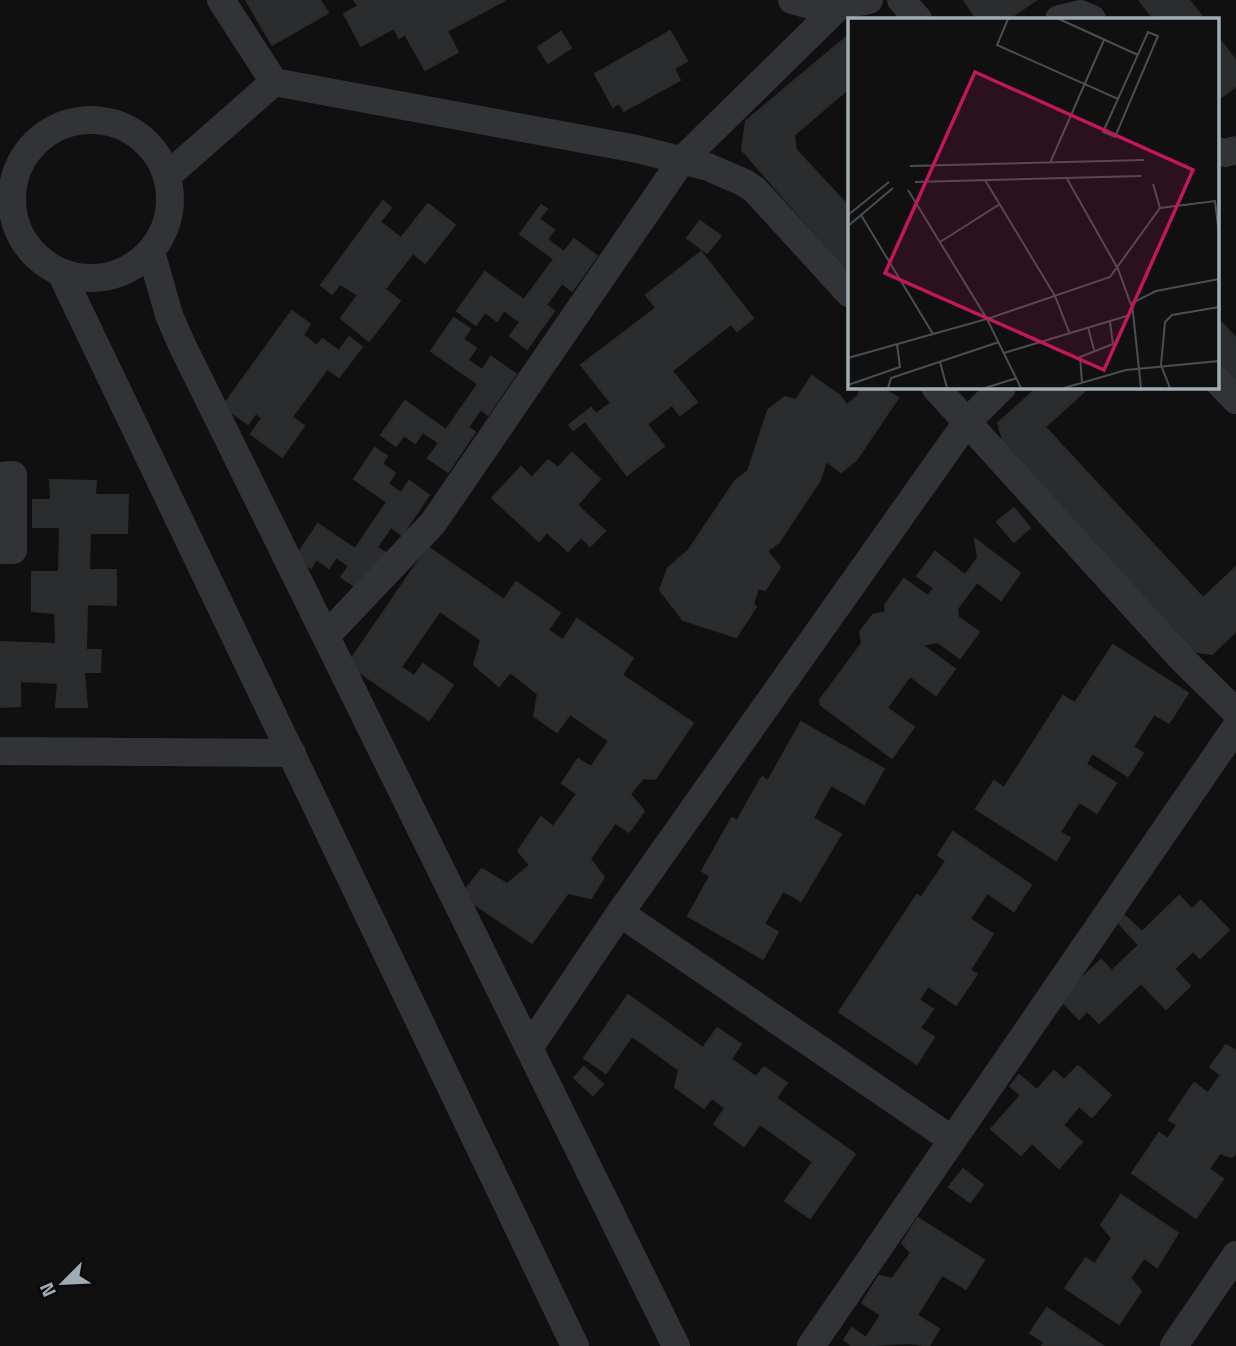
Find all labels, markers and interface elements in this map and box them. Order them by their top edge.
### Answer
inset map [848,18,1218,388]
north arrow [28,1248,98,1318]
text: N [31,1278,63,1302]

